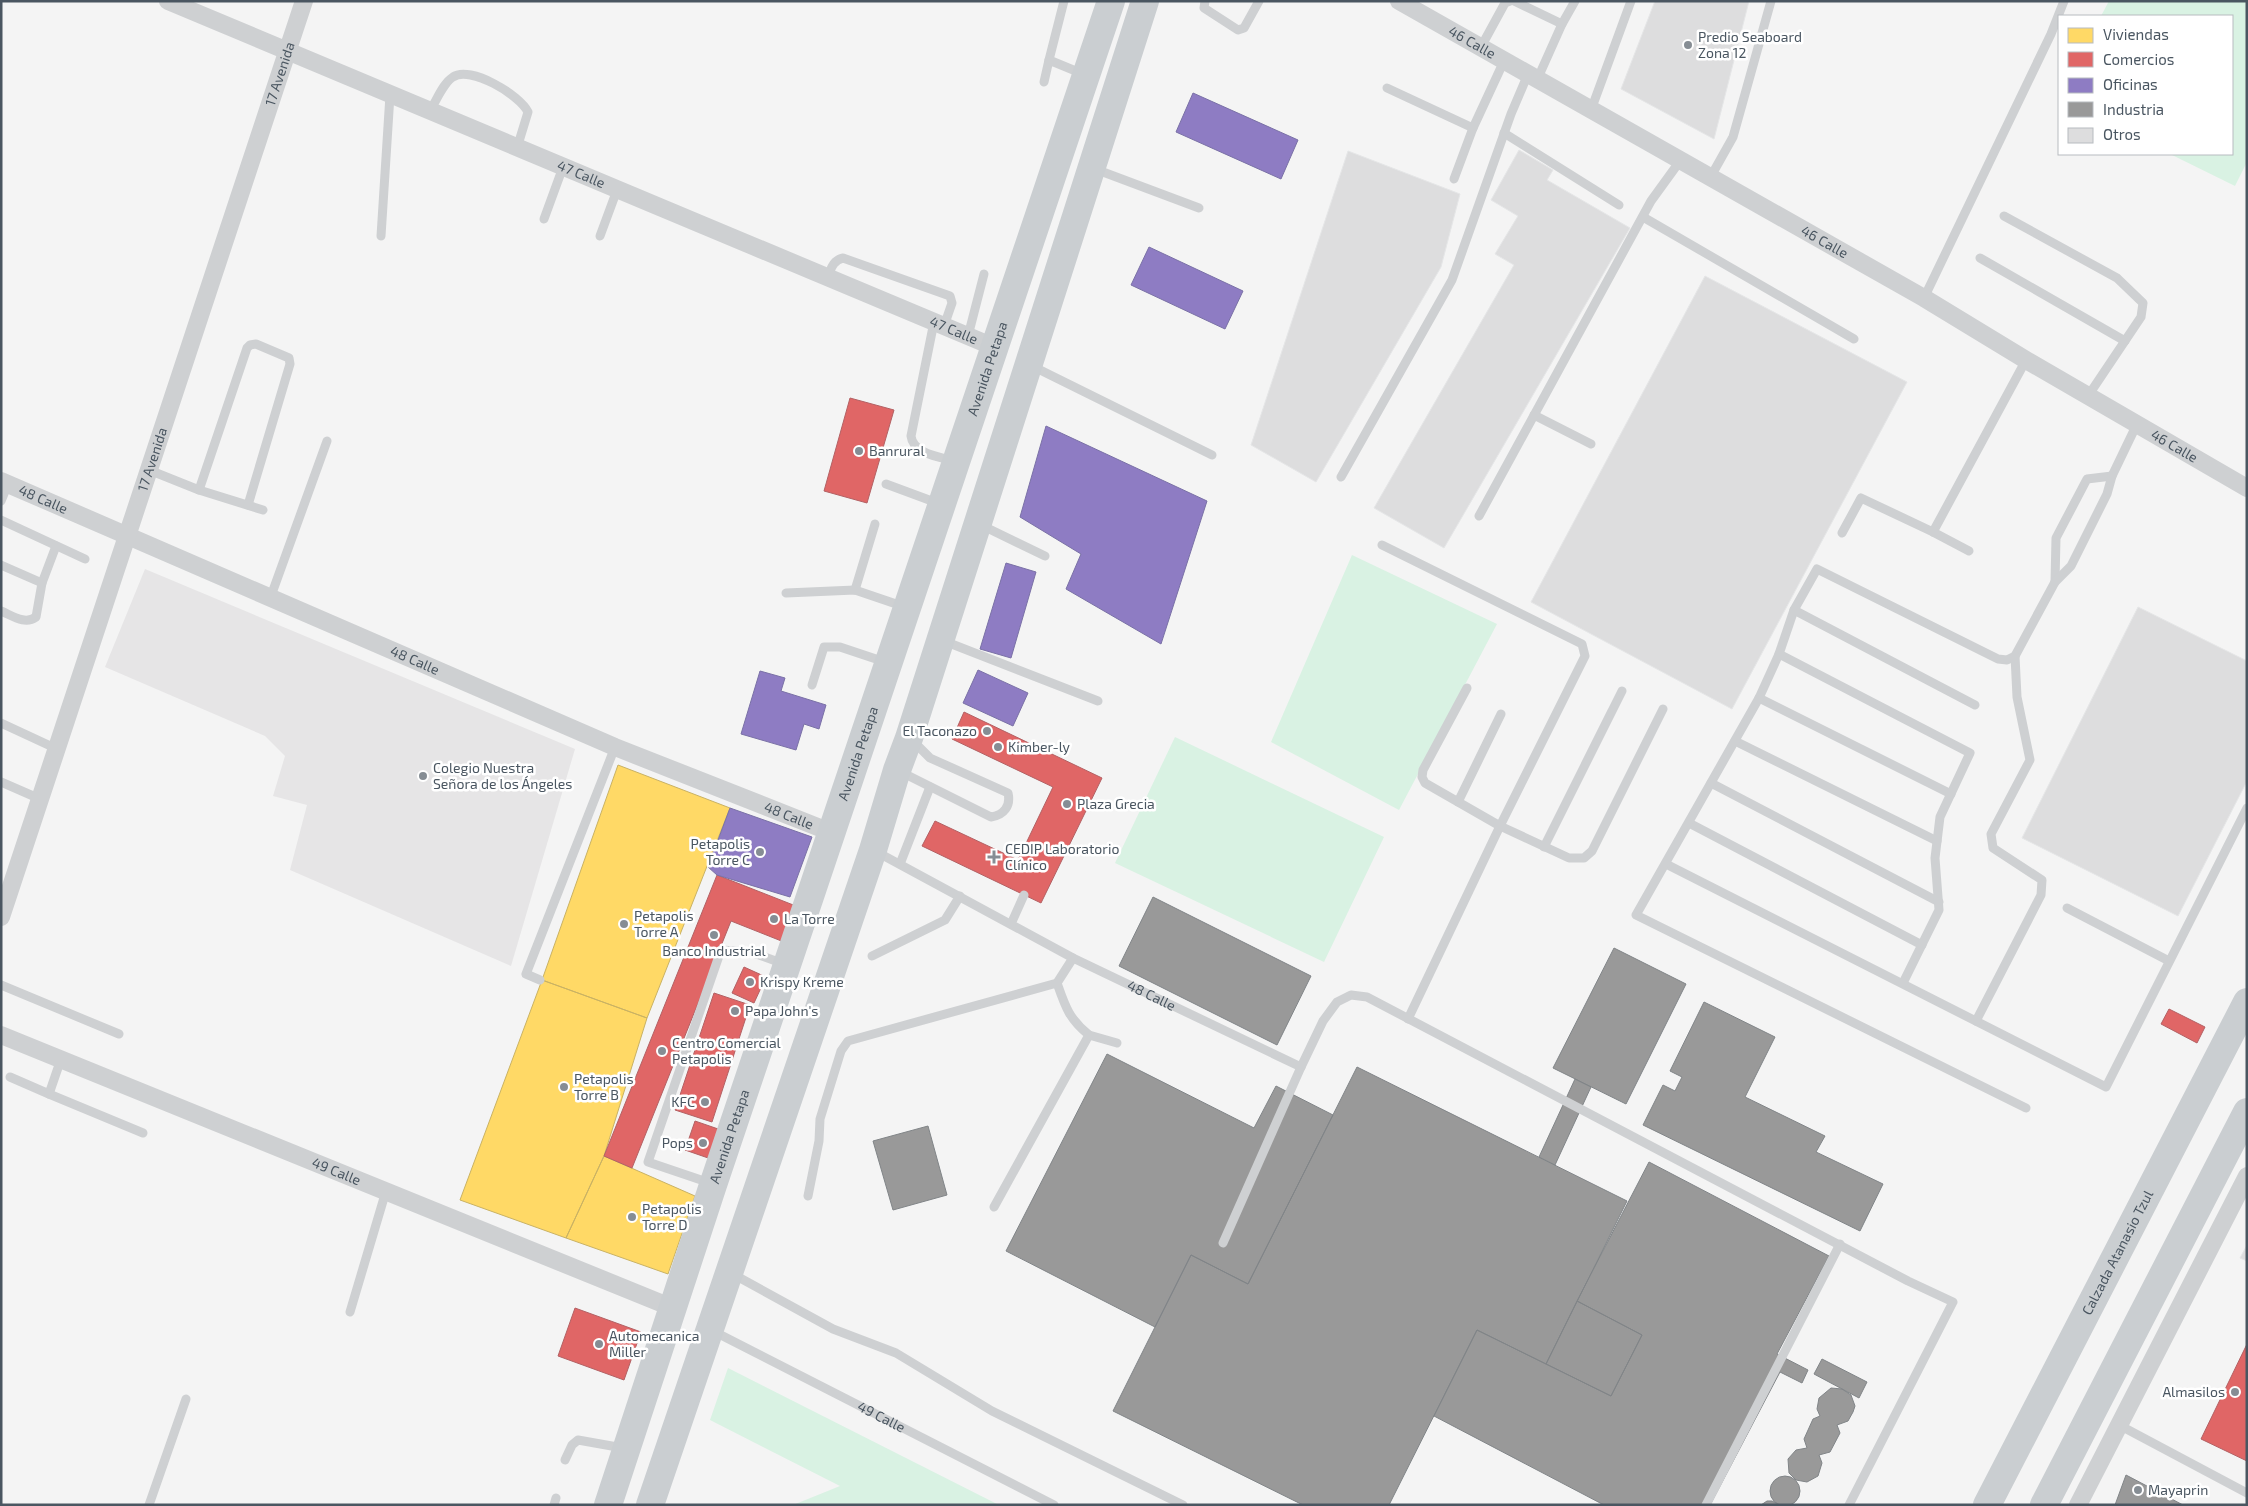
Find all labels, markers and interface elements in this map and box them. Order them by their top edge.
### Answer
legend [2058,15,2233,155]
street label: 46 Calle [1446,22,1499,62]
text: Viviendas [2103,25,2169,43]
place label: Predio Seaboard Zona 12 [1698,28,1802,61]
marker: Predio Seaboard Zona 12 [1682,39,1694,51]
street label: 17 Avenida [261,40,298,108]
text: Comercios [2103,50,2174,68]
text: Oficinas [2103,75,2158,93]
text: Industria [2103,100,2164,118]
text: Otros [2103,125,2141,143]
street label: 47 Calle [555,156,608,191]
street label: 46 Calle [1798,221,1851,261]
street label: 47 Calle [927,312,981,347]
street label: Avenida Petapa [963,319,1011,418]
street label: 17 Avenida [133,425,170,493]
street label: 46 Calle [2148,425,2201,466]
place label: Banrural [869,442,925,459]
marker: Banrural [853,445,865,457]
street label: 48 Calle [16,481,71,517]
street label: 48 Calle [388,642,442,678]
street label: Avenida Petapa [834,704,881,803]
place label: El Taconazo [902,722,977,739]
marker: El Taconazo [981,725,993,737]
place label: Kimber-ly [1008,738,1071,755]
marker: Kimber-ly [992,741,1004,753]
place label: Colegio Nuestra Señora de los Ángeles [433,759,572,792]
marker: Colegio Nuestra Señora de los Ángeles [417,770,429,782]
place label: Plaza Grecia [1077,795,1155,812]
street label: 48 Calle [762,798,816,833]
marker: Plaza Grecia [1061,798,1073,810]
place label: Petapolis Torre C [690,835,750,868]
place label: CEDIP Laboratorio Clínico [1005,840,1119,873]
marker: Petapolis Torre C [754,846,766,858]
marker: CEDIP Laboratorio Clínico [987,850,1001,864]
place label: Petapolis Torre A [634,907,694,940]
place label: La Torre [784,910,835,927]
marker: La Torre [768,913,780,925]
marker: Petapolis Torre A [618,918,630,930]
marker: Banco Industrial [708,929,720,941]
place label: Banco Industrial [662,942,767,959]
place label: Krispy Kreme [760,973,844,990]
marker: Krispy Kreme [744,976,756,988]
street label: 48 Calle [1125,976,1179,1014]
place label: Papa John's [745,1002,818,1019]
marker: Papa John's [729,1005,741,1017]
place label: Centro Comercial Petapolis [672,1034,782,1067]
marker: Centro Comercial Petapolis [656,1045,668,1057]
place label: Petapolis Torre B [574,1070,634,1103]
marker: Petapolis Torre B [558,1081,570,1093]
street label: Avenida Petapa [705,1087,753,1186]
place label: KFC [671,1093,695,1110]
marker: KFC [699,1096,711,1108]
place label: Pops [662,1134,693,1151]
marker: Pops [697,1137,709,1149]
street label: 49 Calle [310,1153,364,1188]
street label: Calzada Atanasio Tzul [2078,1186,2157,1318]
place label: Petapolis Torre D [642,1200,702,1233]
marker: Petapolis Torre D [626,1211,638,1223]
place label: Automecanica Miller [609,1327,699,1360]
marker: Automecanica Miller [593,1338,605,1350]
place label: Almasilos [2162,1383,2225,1400]
marker: Almasilos [2229,1386,2241,1398]
street label: 49 Calle [855,1397,908,1436]
place label: Mayaprin [2148,1481,2208,1498]
marker: Mayaprin [2132,1484,2144,1496]

